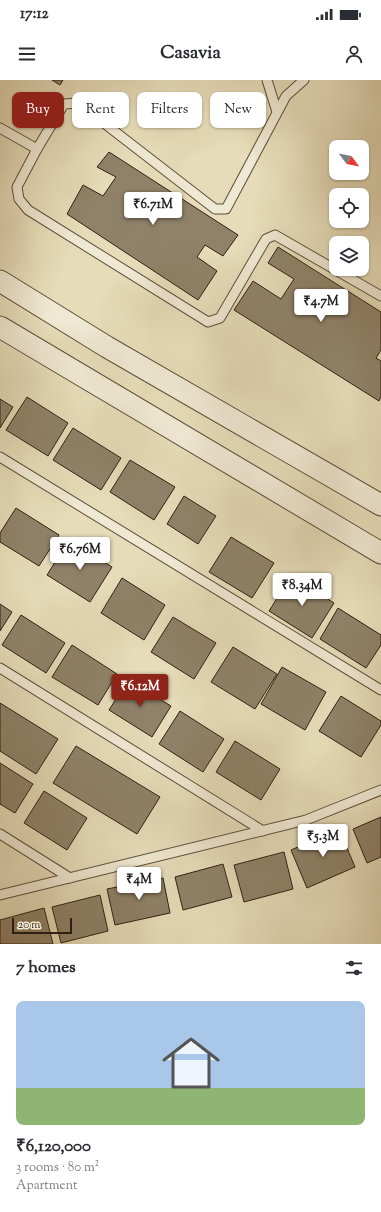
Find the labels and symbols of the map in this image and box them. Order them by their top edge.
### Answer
north arrow [329,140,369,180]
pin: ₹6.71M [120,192,186,226]
pin: ₹4.7M [293,289,349,323]
pin: ₹6.76M [47,537,113,571]
pin: ₹8.34M [269,573,335,607]
pin: ₹6.12M [107,674,173,708]
pin: ₹5.3M [295,824,351,858]
pin: ₹4M [120,867,158,901]
scale bar [12,916,72,935]

